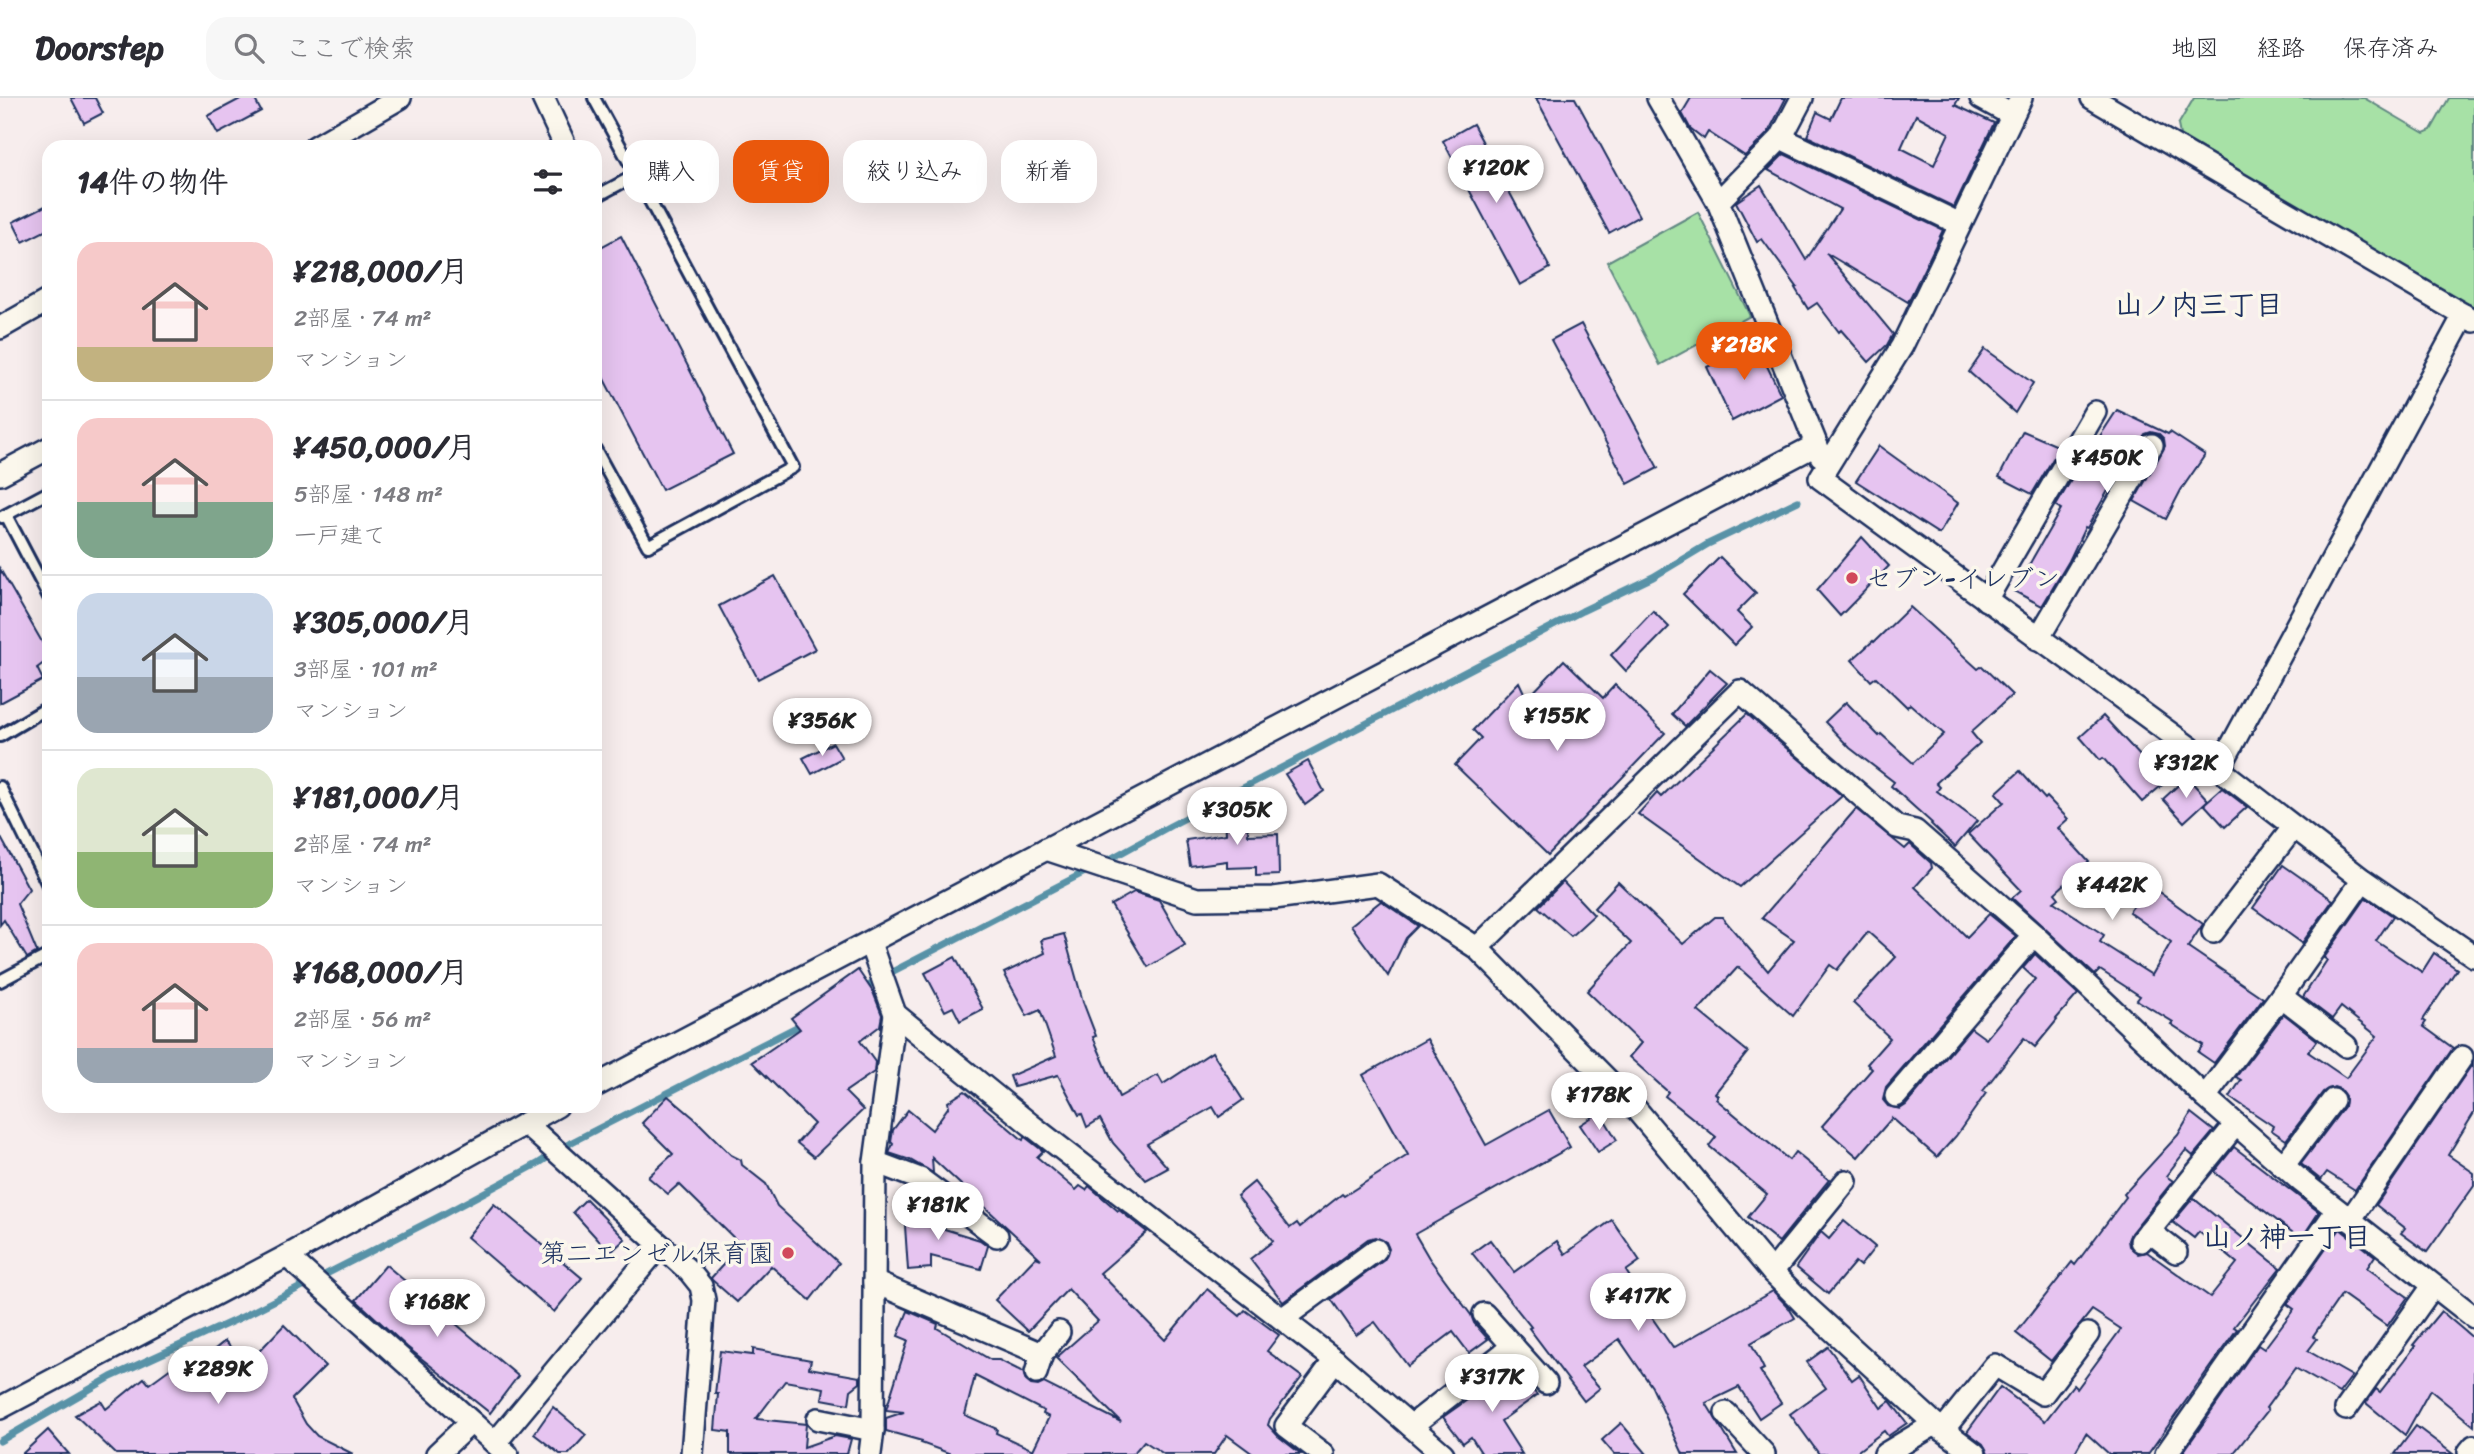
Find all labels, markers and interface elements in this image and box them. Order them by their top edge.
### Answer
search box [206,17,696,80]
text: Doorstep [35,19,164,77]
text: ここで検索 [286,25,416,71]
text: 地図 [2171,27,2219,69]
text: 経路 [2257,27,2305,69]
text: 保存済み [2343,27,2439,69]
icon: search [230,29,268,67]
chip: 購入 [623,140,719,203]
chip: 賃貸 [733,140,829,203]
chip: 絞り込み [843,140,987,203]
chip: 新着 [1001,140,1097,203]
pin: ¥120K [1447,146,1545,205]
text: ¥120K [1464,147,1528,188]
text: 14件の物件 [77,155,229,209]
icon: filters [529,163,567,201]
text: ¥218,000/月 [294,244,469,298]
icon: home [133,270,217,354]
district label: 山ノ内三丁目 [2115,280,2283,329]
text: 2部屋 · 74 m² [294,298,432,339]
pin: ¥218K [1695,322,1793,382]
text: ¥218K [1712,324,1776,365]
text: マンション [294,339,408,380]
text: ¥450,000/月 [294,420,477,474]
pin: ¥450K [2058,436,2156,495]
text: ¥450K [2072,437,2142,478]
icon: home [133,446,217,530]
text: 5部屋 · 148 m² [294,474,443,515]
text: 一戸建て [294,515,386,556]
place label: セブン-イレブン [1866,555,2060,601]
marker: セブン-イレブン [1844,570,1860,586]
text: ¥305,000/月 [294,595,474,649]
icon: home [133,621,217,705]
text: 3部屋 · 101 m² [294,649,438,690]
text: マンション [294,690,408,731]
pin: ¥155K [1508,694,1606,753]
text: ¥155K [1525,695,1589,736]
pin: ¥356K [773,698,871,758]
text: ¥356K [789,700,855,741]
pin: ¥312K [2137,740,2235,800]
text: ¥312K [2155,742,2217,783]
text: ¥181,000/月 [294,770,464,824]
pin: ¥305K [1188,788,1286,847]
text: ¥305K [1203,789,1271,830]
icon: home [133,796,217,880]
text: 2部屋 · 74 m² [294,824,432,865]
pin: ¥442K [2063,862,2161,922]
text: ¥442K [2078,864,2146,905]
text: マンション [294,865,408,906]
text: ¥168,000/月 [294,945,468,999]
icon: home [133,971,217,1055]
text: 2部屋 · 56 m² [294,999,431,1040]
text: マンション [294,1040,408,1081]
pin: ¥178K [1550,1072,1648,1132]
text: ¥178K [1567,1074,1631,1115]
pin: ¥181K [889,1182,987,1242]
text: ¥181K [908,1184,968,1225]
district label: 山ノ神一丁目 [2203,1212,2371,1261]
place label: 第二エンゼル保育園 [540,1230,774,1276]
marker: 第二エンゼル保育園 [780,1245,796,1261]
pin: ¥417K [1589,1274,1687,1333]
text: ¥417K [1606,1275,1670,1316]
pin: ¥168K [388,1280,486,1339]
text: ¥168K [405,1281,469,1322]
pin: ¥289K [169,1346,267,1406]
text: ¥289K [184,1348,252,1389]
pin: ¥317K [1443,1354,1541,1414]
text: ¥317K [1461,1356,1523,1397]

